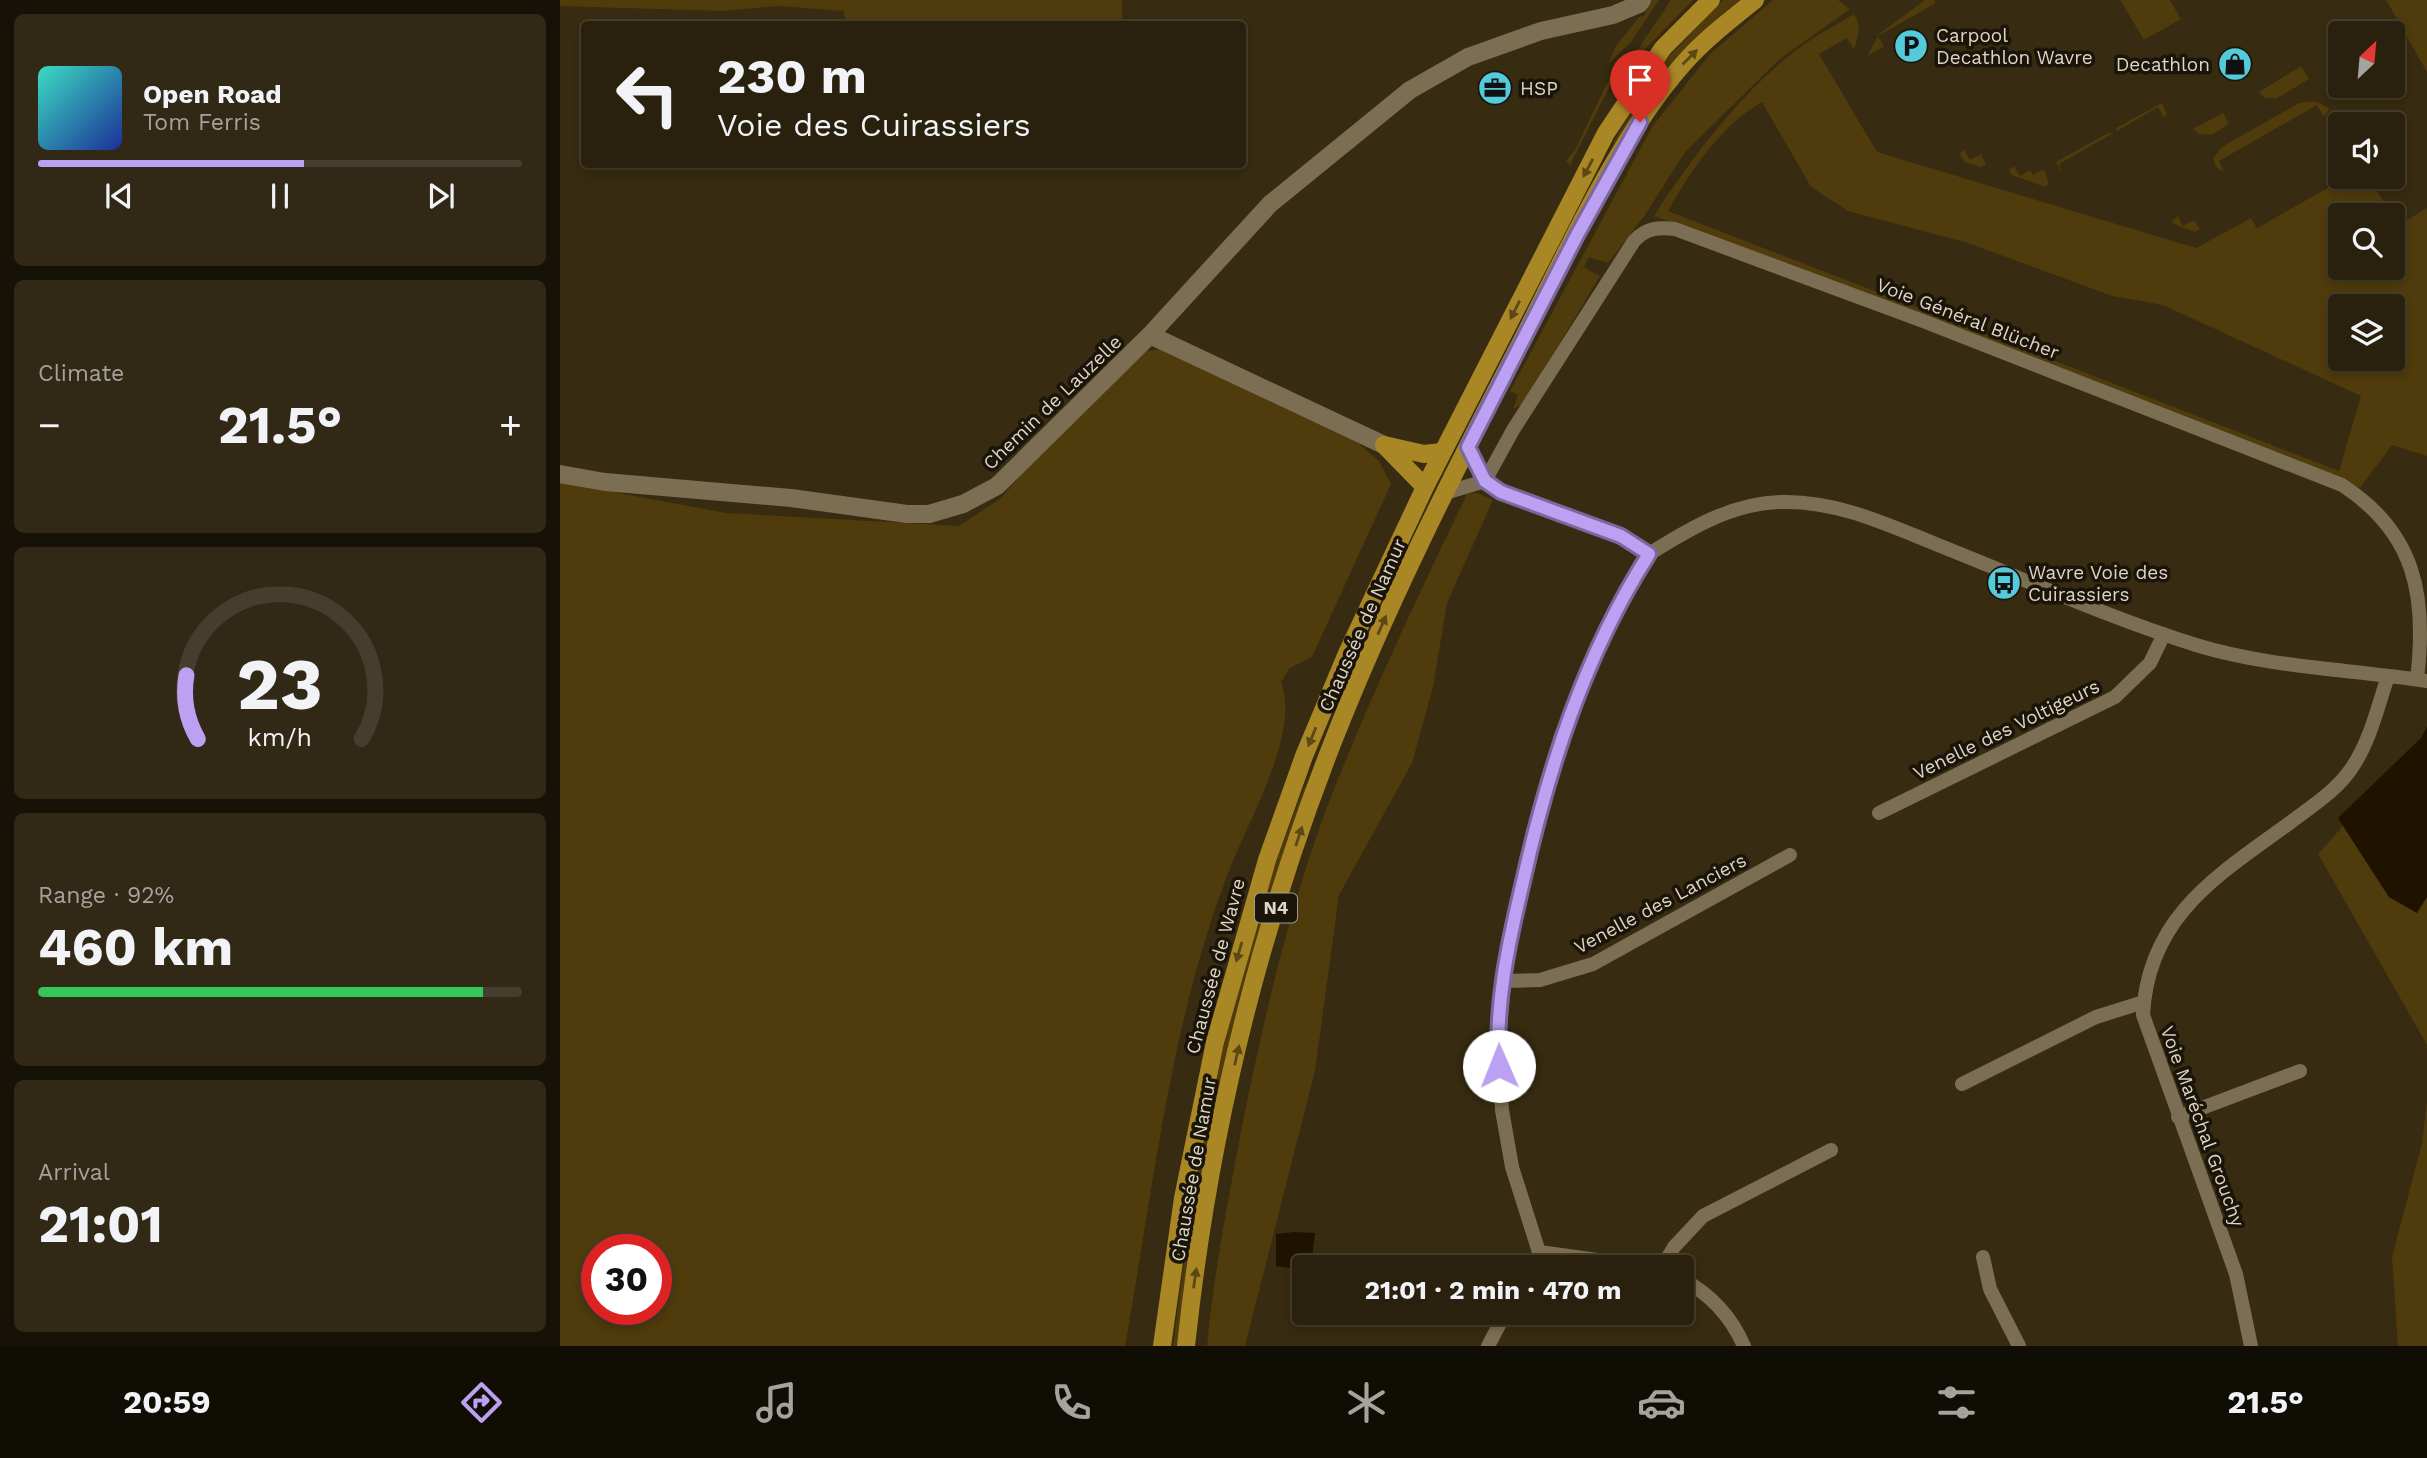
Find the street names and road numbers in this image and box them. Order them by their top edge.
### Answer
street label: Voie Général Blücher [1873,273,2063,364]
street label: Chemin de Lauzelle [978,330,1126,475]
street label: Chaussée de Namur [1314,535,1411,715]
street label: Venelle des Voltigeurs [1909,674,2103,785]
street label: Venelle des Lanciers [1570,848,1750,959]
street label: Chaussée de Wavre [1181,876,1250,1056]
road number: N4 [1255,894,1297,923]
street label: Voie Maréchal Grouchy [2156,1023,2250,1230]
street label: Chaussée de Namur [1166,1075,1221,1263]

